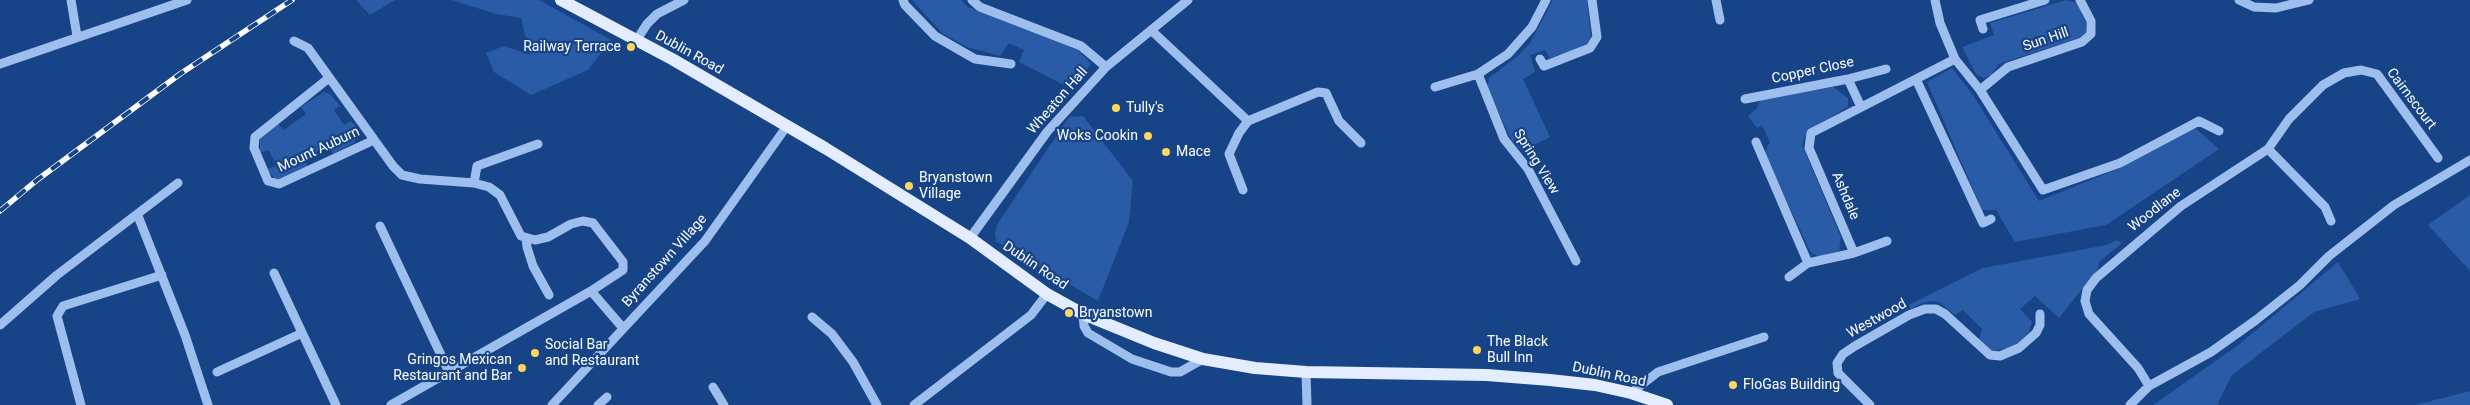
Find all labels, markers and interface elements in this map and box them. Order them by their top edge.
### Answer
street label: Sun Hill [2021,24,2071,56]
street label: Dublin Road [652,27,726,79]
place label: Railway Terrace [523,39,621,55]
marker: Railway Terrace [625,41,637,53]
street label: Copper Close [1770,54,1856,88]
street label: Wheaton Hall [1024,64,1092,138]
street label: Cairnscourt [2382,65,2440,133]
place label: Tully's [1126,100,1164,116]
marker: Tully's [1110,102,1122,114]
street label: Mount Auburn [275,124,363,176]
street label: Spring View [1509,126,1563,198]
place label: Woks Cookin [1057,128,1138,144]
marker: Woks Cookin [1142,130,1154,142]
place label: Mace [1176,144,1211,160]
marker: Mace [1160,146,1172,158]
place label: Bryanstown Village [919,170,992,202]
street label: Ashdale [1827,170,1863,222]
marker: Bryanstown Village [903,180,915,192]
street label: Woodlane [2125,184,2185,236]
street label: Byranstown Village [619,211,711,311]
street label: Dublin Road [999,238,1071,294]
street label: Westwood [1844,296,1910,342]
place label: Bryanstown [1079,305,1152,321]
marker: Bryanstown [1063,307,1075,319]
place label: The Black Bull Inn [1487,334,1548,367]
place label: Social Bar and Restaurant [545,337,639,370]
marker: The Black Bull Inn [1471,344,1483,356]
marker: Social Bar and Restaurant [529,347,541,359]
place label: Gringos Mexican Restaurant and Bar [393,352,512,384]
street label: Dublin Road [1571,359,1647,391]
marker: Gringos Mexican Restaurant and Bar [516,362,528,374]
place label: FloGas Building [1743,377,1840,393]
marker: FloGas Building [1727,379,1739,391]

